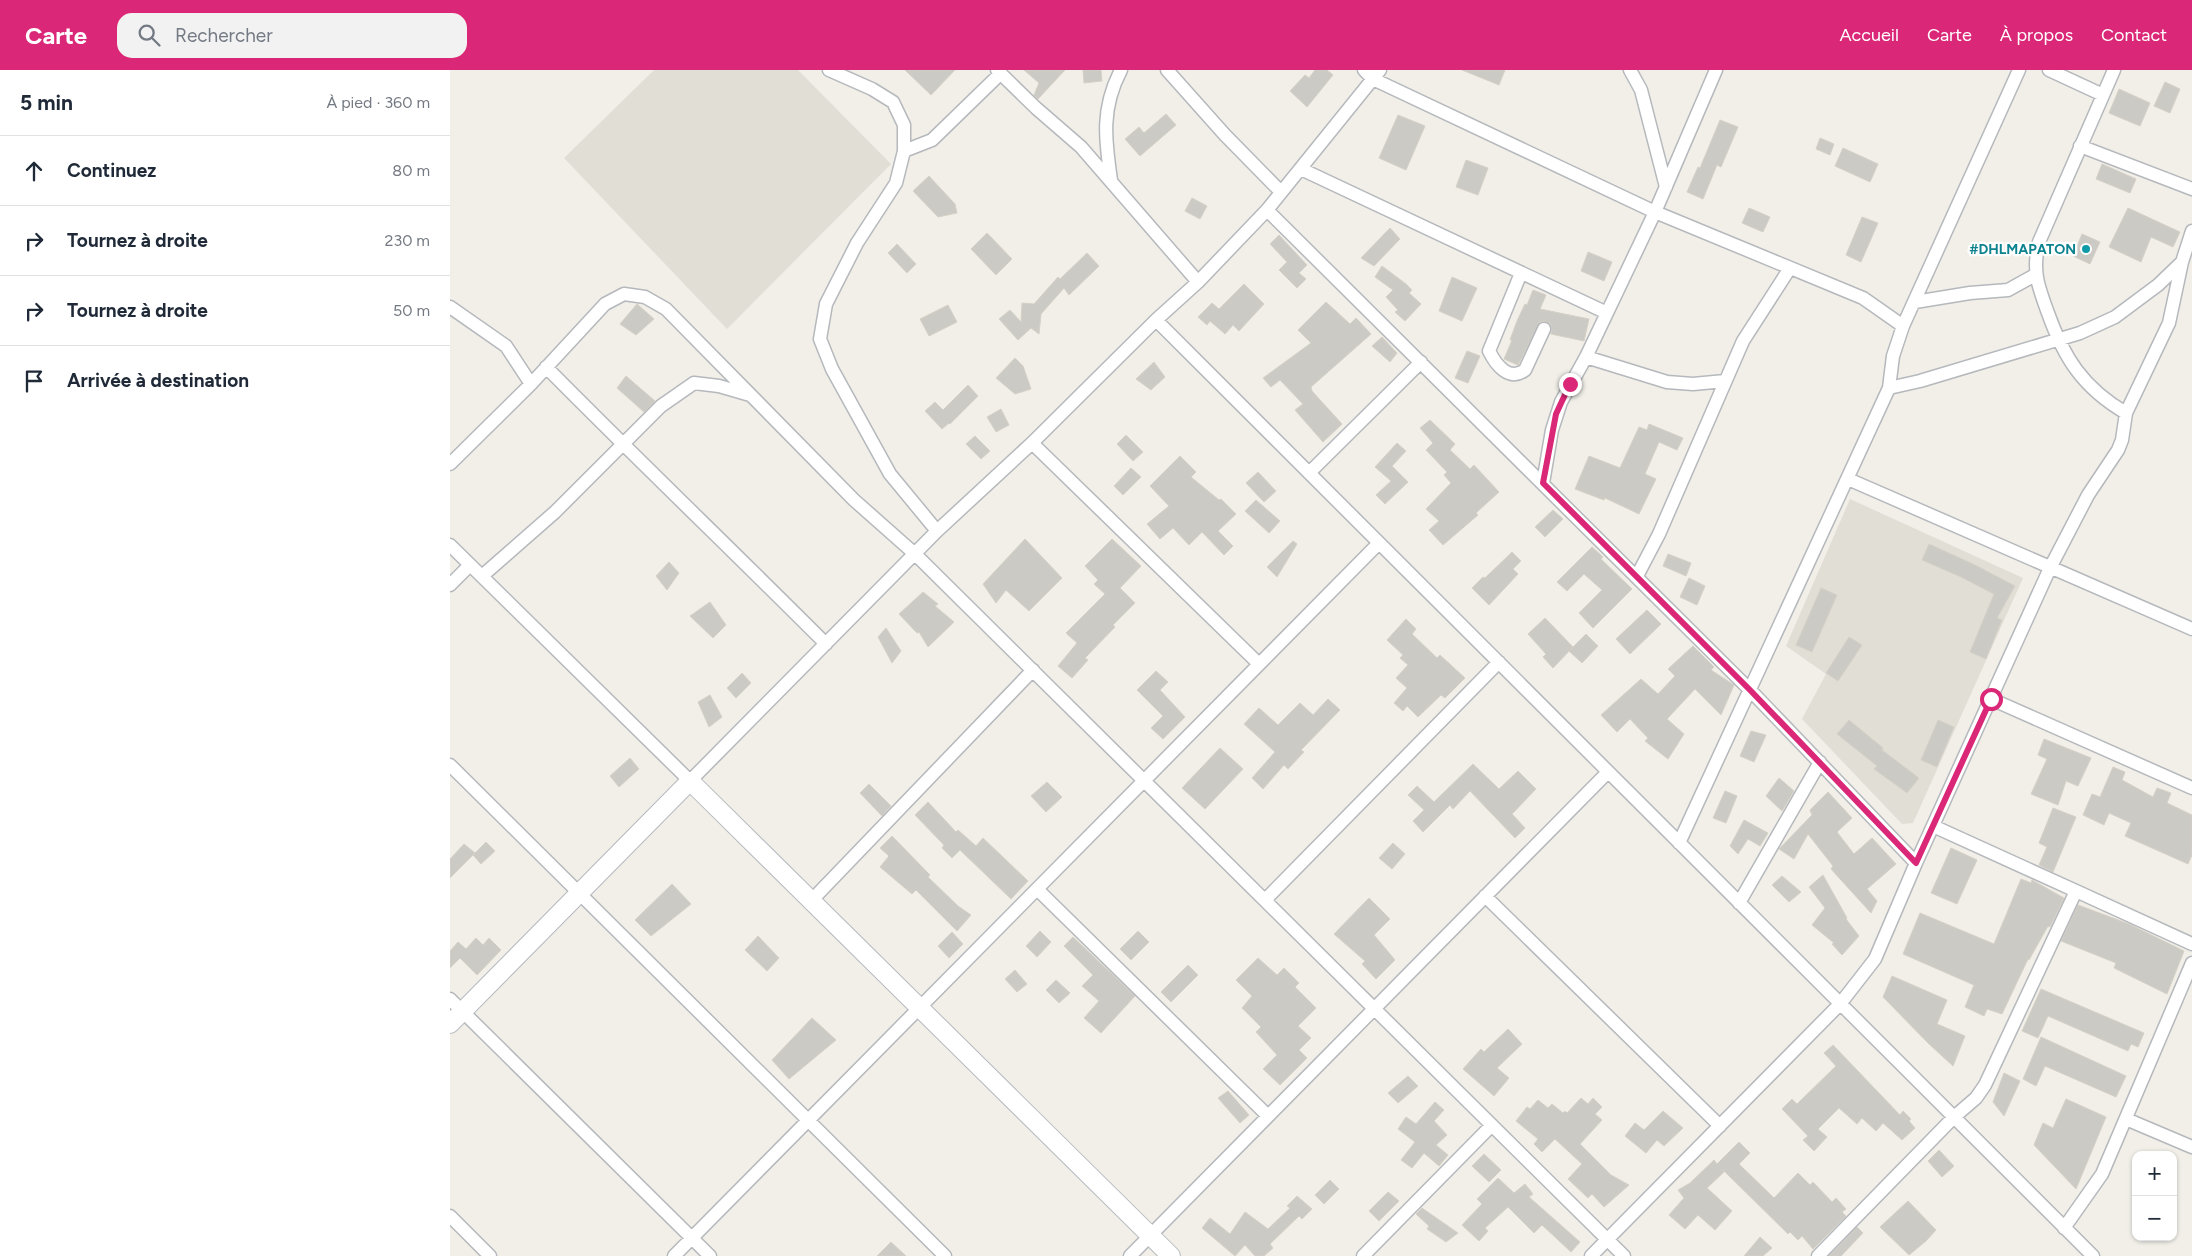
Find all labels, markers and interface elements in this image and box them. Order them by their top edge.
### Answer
search box [117,13,467,58]
text: Carte [25,21,87,50]
icon: search [135,21,163,49]
text: Rechercher [175,24,273,47]
text: Accueil [1839,24,1899,46]
text: Carte [1927,24,1972,46]
text: À propos [2000,24,2073,46]
text: Contact [2101,24,2167,46]
text: 5 min [20,90,73,115]
text: À pied · 360 m [326,93,430,112]
icon: ahead [20,157,48,185]
text: Continuez [67,159,156,182]
text: 80 m [392,161,430,180]
icon: right [20,227,48,255]
text: Tournez à droite [67,229,208,252]
text: 230 m [385,231,430,250]
place label: #DHLMAPATON [1970,241,2076,258]
marker: #DHLMAPATON [2080,243,2092,255]
icon: right [20,297,48,325]
text: Tournez à droite [67,299,208,322]
text: 50 m [393,301,430,320]
icon: arrive [20,367,48,395]
text: Arrivée à destination [67,369,249,392]
route end [1559,373,1582,396]
route start [1980,688,2003,711]
map controls [2132,1151,2177,1241]
button: + [2132,1151,2177,1196]
button: − [2132,1196,2177,1241]

